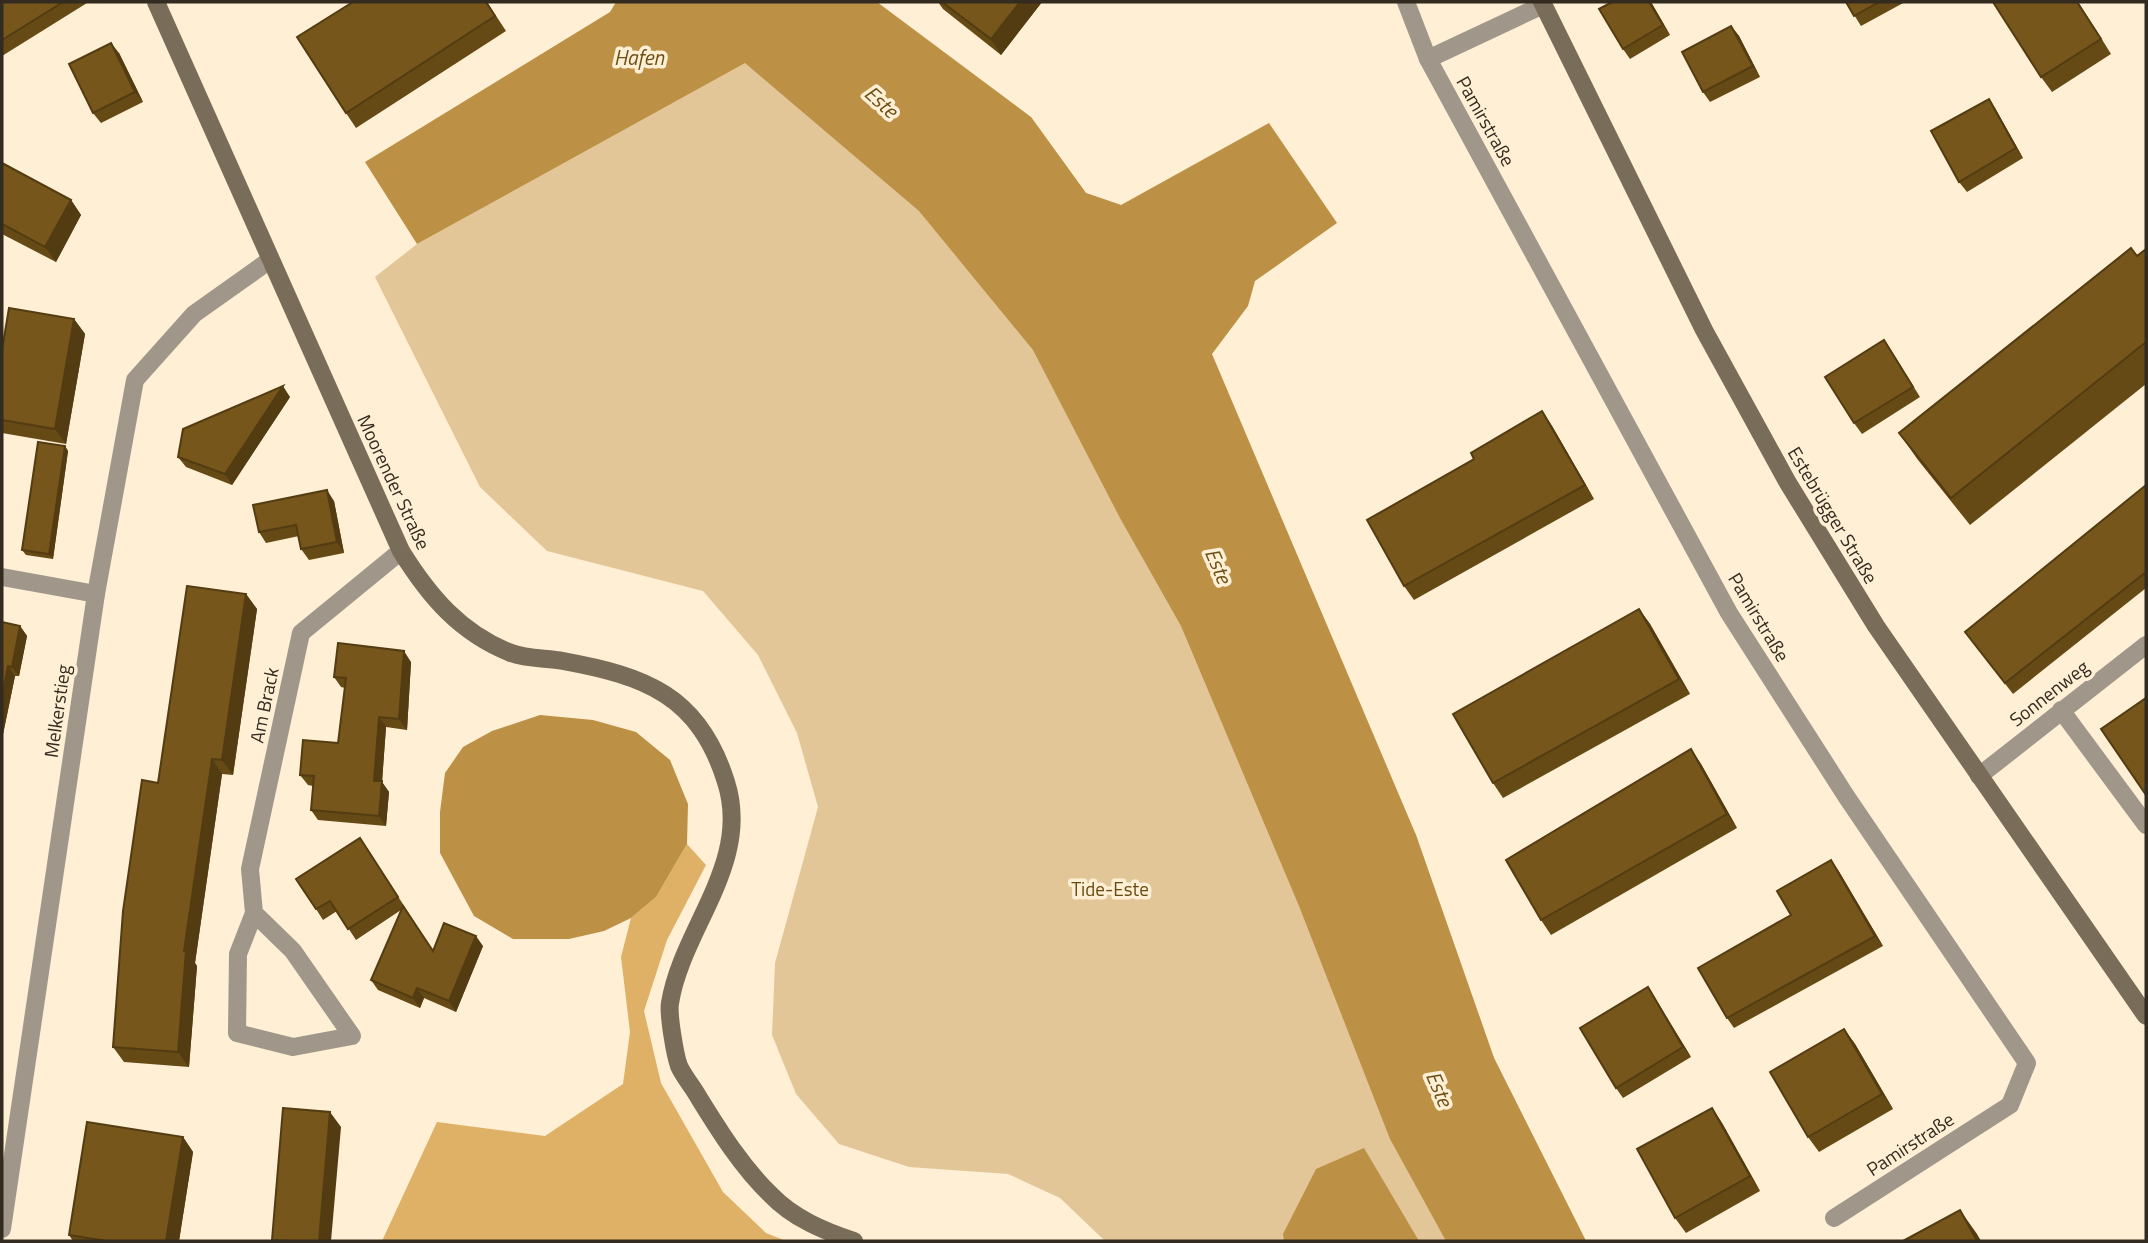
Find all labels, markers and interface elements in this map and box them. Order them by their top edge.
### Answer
water label: Hafen [614,41,665,73]
street label: Pamirstraße [1450,70,1523,171]
water label: Este [858,77,907,126]
street label: Moorender Straße [350,410,438,554]
street label: Estebrügger Straße [1781,441,1886,589]
water label: Este [1197,543,1241,590]
street label: Pamirstraße [1721,567,1797,667]
street label: Sonnenweg [2003,652,2095,733]
street label: Melkerstieg [36,662,77,759]
street label: Am Brack [241,664,286,745]
park label: Tide-Este [1071,874,1149,903]
water label: Este [1418,1066,1462,1113]
street label: Pamirstraße [1860,1104,1959,1183]

